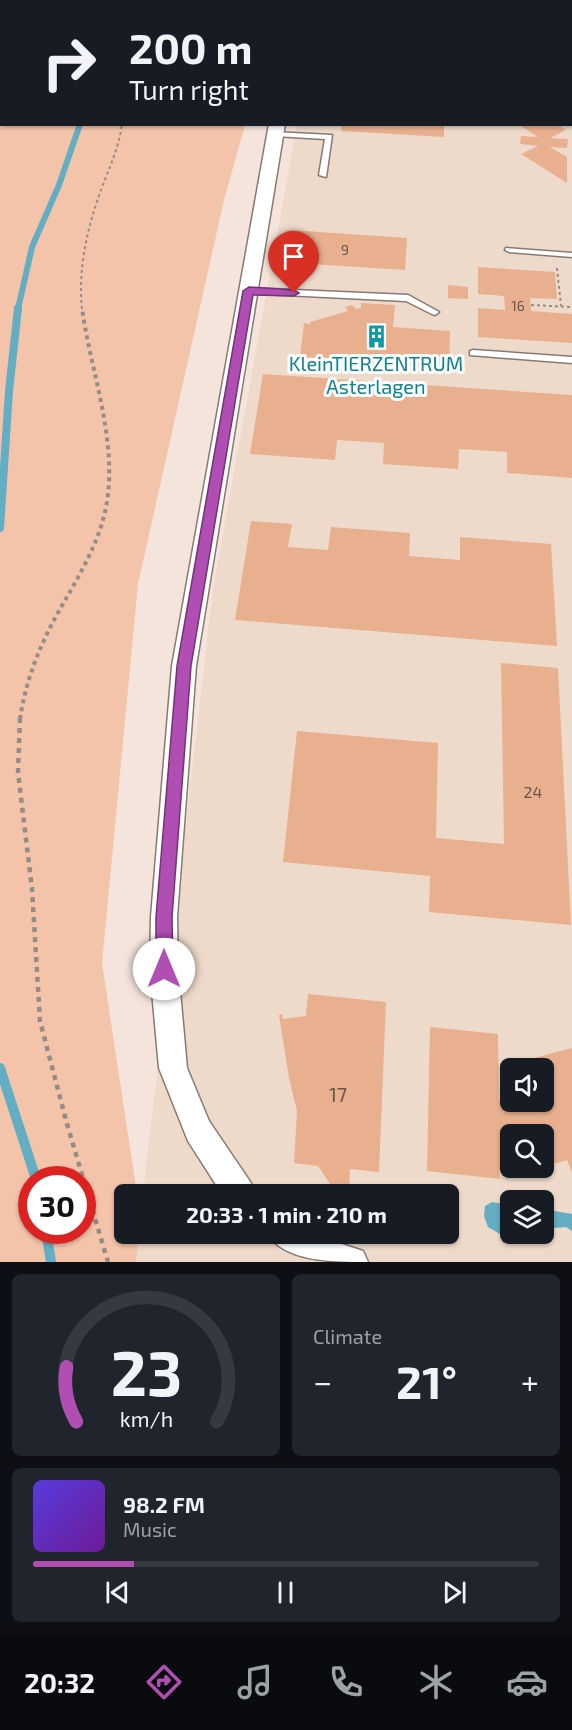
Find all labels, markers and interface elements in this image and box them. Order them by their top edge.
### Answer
text: 200 m [129,22,252,72]
icon: right [30,24,108,102]
text: Turn right [129,73,249,105]
pin [268,231,319,293]
icon: arrive [277,240,310,273]
house number: 9 [341,241,349,258]
house number: 16 [511,297,525,314]
building icon: KleinTIERZENTRUM Asterlagen [363,324,389,350]
place label: KleinTIERZENTRUM Asterlagen [289,351,463,398]
house number: 24 [524,782,543,801]
position arrow [132,937,196,1001]
map controls [500,1058,554,1244]
button: sound [500,1058,554,1112]
house number: 17 [329,1082,347,1106]
button: search [500,1124,554,1178]
speed limit sign: 30 [18,1166,96,1244]
button: layers [500,1190,554,1244]
text: 20:33 · 1 min · 210 m [186,1201,387,1227]
text: Climate [313,1324,382,1348]
text: 23 [110,1334,182,1409]
text: 21° [396,1354,457,1408]
text: − [313,1361,332,1401]
text: + [521,1361,539,1401]
text: km/h [119,1406,173,1431]
text: 98.2 FM [123,1491,205,1517]
text: Music [123,1517,177,1541]
icon: previous [101,1576,134,1609]
icon: pause [269,1576,302,1609]
icon: next [438,1576,471,1609]
icon: directions [143,1661,185,1703]
icon: music [234,1661,276,1703]
icon: phone [325,1661,367,1703]
icon: climate [415,1661,457,1703]
icon: car [506,1661,548,1703]
text: 20:32 [24,1666,95,1698]

